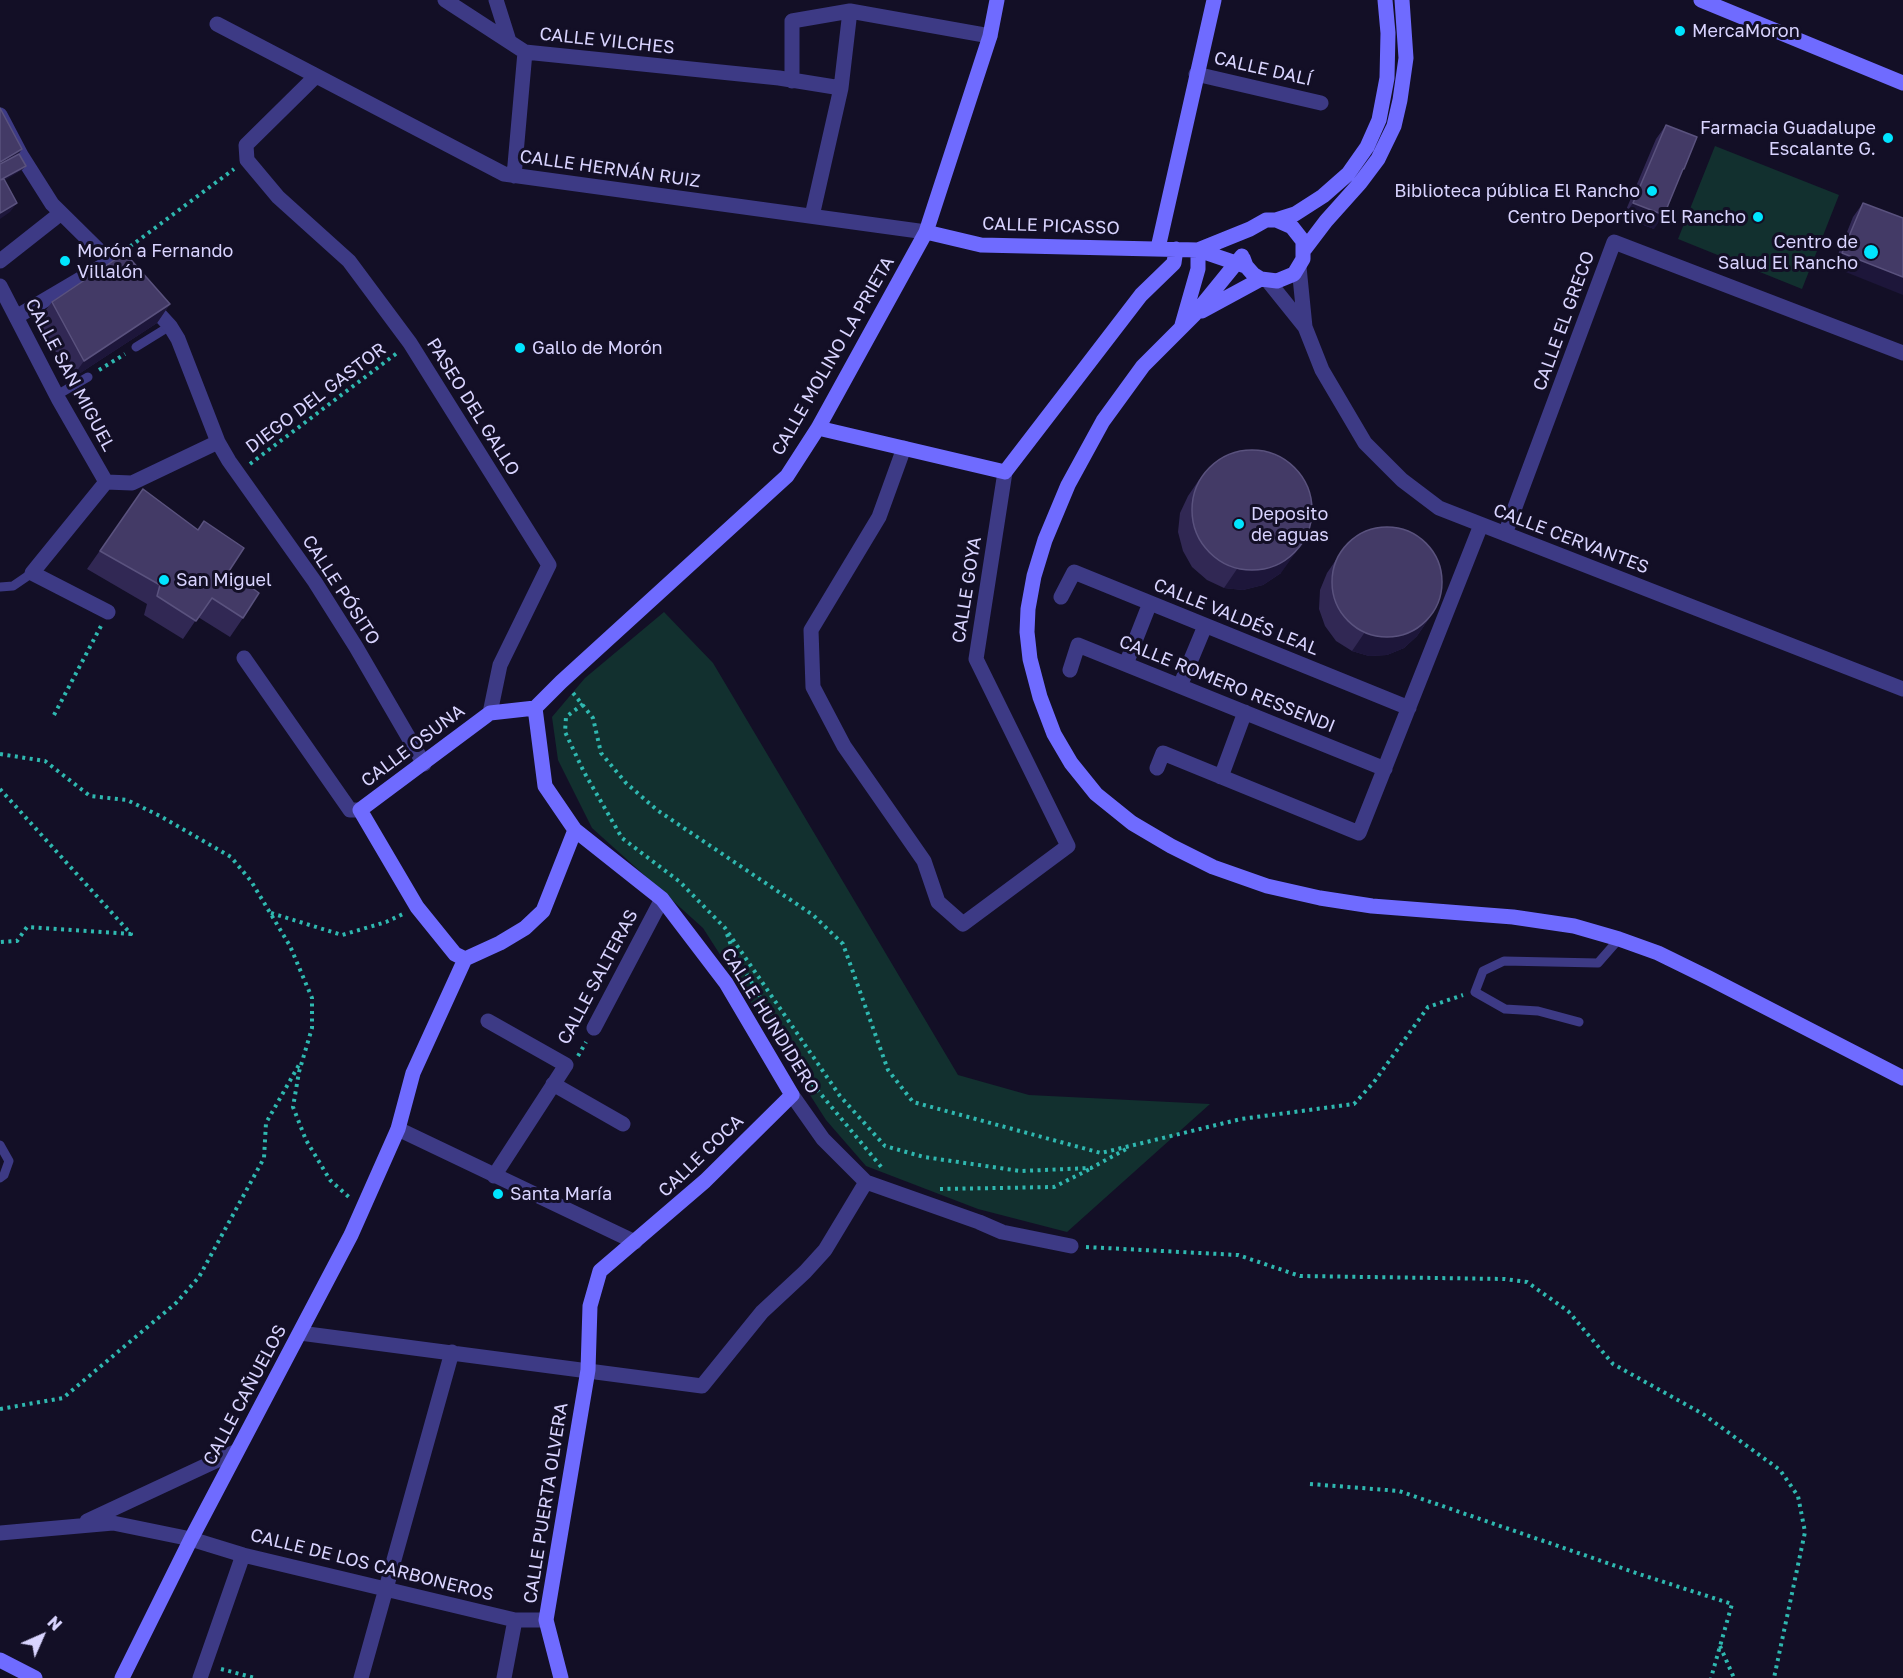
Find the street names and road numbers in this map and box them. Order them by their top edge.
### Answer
street label: CALLE VILCHES [538,23,676,59]
street label: CALLE DALÍ [1212,47,1314,91]
street label: CALLE HERNÁN RUIZ [518,146,702,192]
street label: CALLE PICASSO [982,213,1120,239]
street label: CALLE EL GRECO [1529,248,1599,394]
street label: CALLE MOLINO LA PRIETA [767,253,899,459]
street label: CALLE SAN MIGUEL [21,295,119,455]
street label: PASEO DEL GALLO [422,334,524,480]
street label: DIEGO DEL GASTOR [242,338,390,458]
street label: CALLE CERVANTES [1490,499,1652,579]
street label: CALLE PÓSITO [298,531,384,649]
street label: CALLE GOYA [948,535,986,645]
street label: CALLE VALDÉS LEAL [1150,574,1322,660]
street label: CALLE ROMERO RESSENDI [1116,631,1338,737]
street label: CALLE OSUNA [357,700,469,792]
street label: CALLE SALTERAS [553,906,643,1048]
street label: CALLE HUNDIDERO [716,944,824,1098]
street label: CALLE COCA [654,1110,748,1202]
street label: CALLE CAÑUELOS [199,1321,291,1469]
street label: CALLE PUERTA OLVERA [519,1401,573,1605]
street label: CALLE DE LOS CARBONEROS [248,1524,496,1606]

